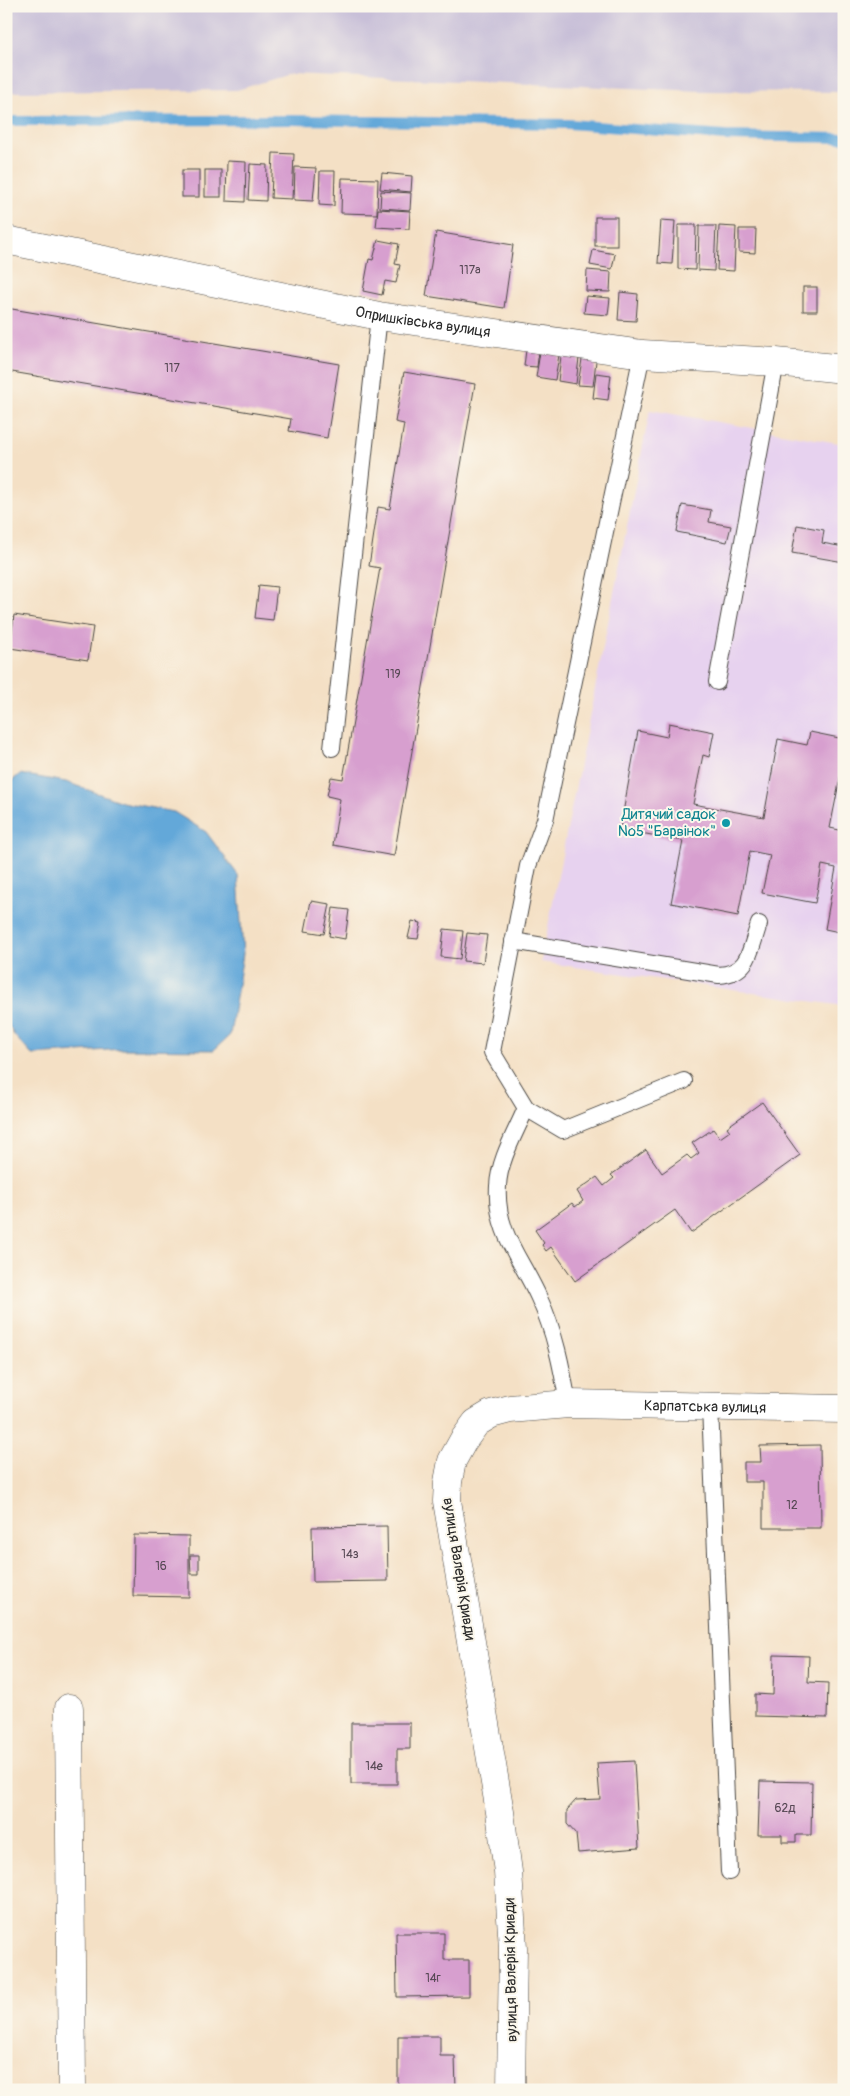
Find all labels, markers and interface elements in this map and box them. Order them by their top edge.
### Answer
house number: 117а [459,263,481,278]
street label: Опришківська вулиця [354,302,492,342]
house number: 117 [164,361,181,376]
house number: 119 [385,667,401,682]
place label: Дитячий садок №5 "Барвінок" [618,805,716,841]
marker: Дитячий садок №5 "Барвінок" [720,817,732,829]
street label: Карпатська вулиця [644,1396,766,1417]
street label: вулиця Валерія Кривди [438,1496,480,1642]
house number: 12 [786,1498,798,1513]
house number: 14з [341,1547,359,1562]
house number: 16 [155,1559,167,1574]
house number: 14е [365,1759,383,1774]
house number: 62д [775,1801,796,1816]
street label: вулиця Валерія Кривди [500,1897,522,2042]
house number: 14г [425,1971,441,1986]

